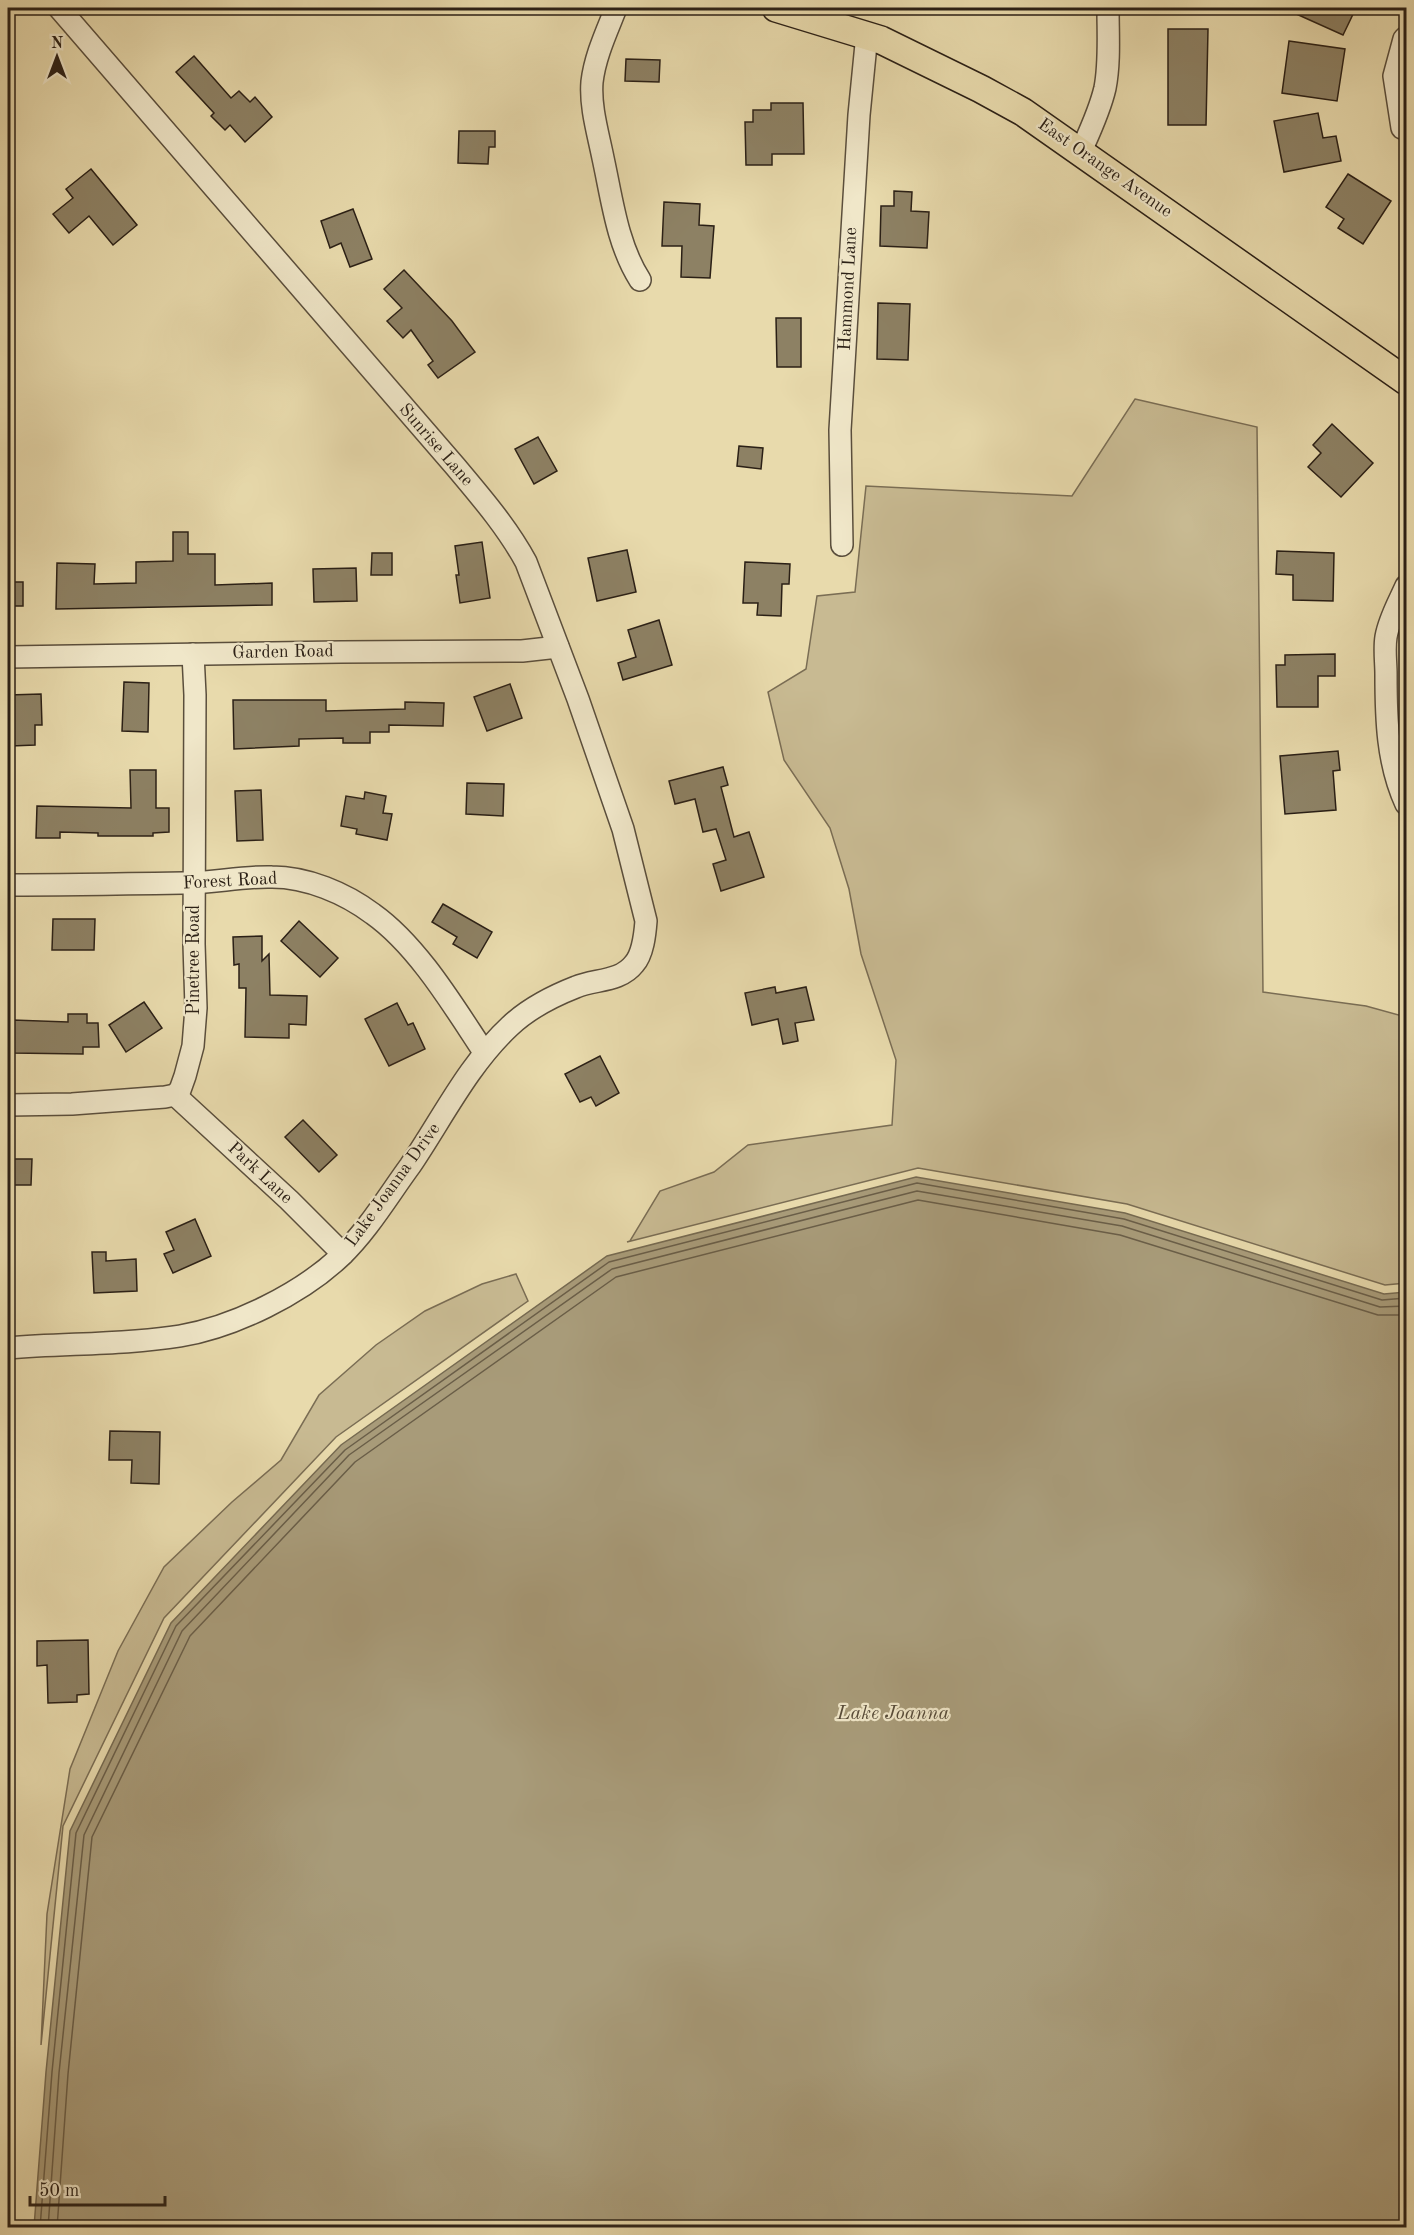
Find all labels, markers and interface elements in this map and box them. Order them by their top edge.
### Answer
north arrow [27,27,87,87]
text: N [51,36,64,52]
street label: East Orange Avenue [1035,115,1175,221]
street label: Hammond Lane [836,227,860,351]
street label: Sunrise Lane [395,400,477,490]
street label: Garden Road [232,642,334,662]
street label: Forest Road [182,870,278,892]
street label: Pinetree Road [185,905,203,1015]
street label: Lake Joanna Drive [342,1120,444,1250]
street label: Park Lane [224,1139,296,1207]
water label: Lake Joanna [836,1704,949,1724]
scale bar [30,2169,165,2207]
text: 50 m [39,2182,79,2200]

